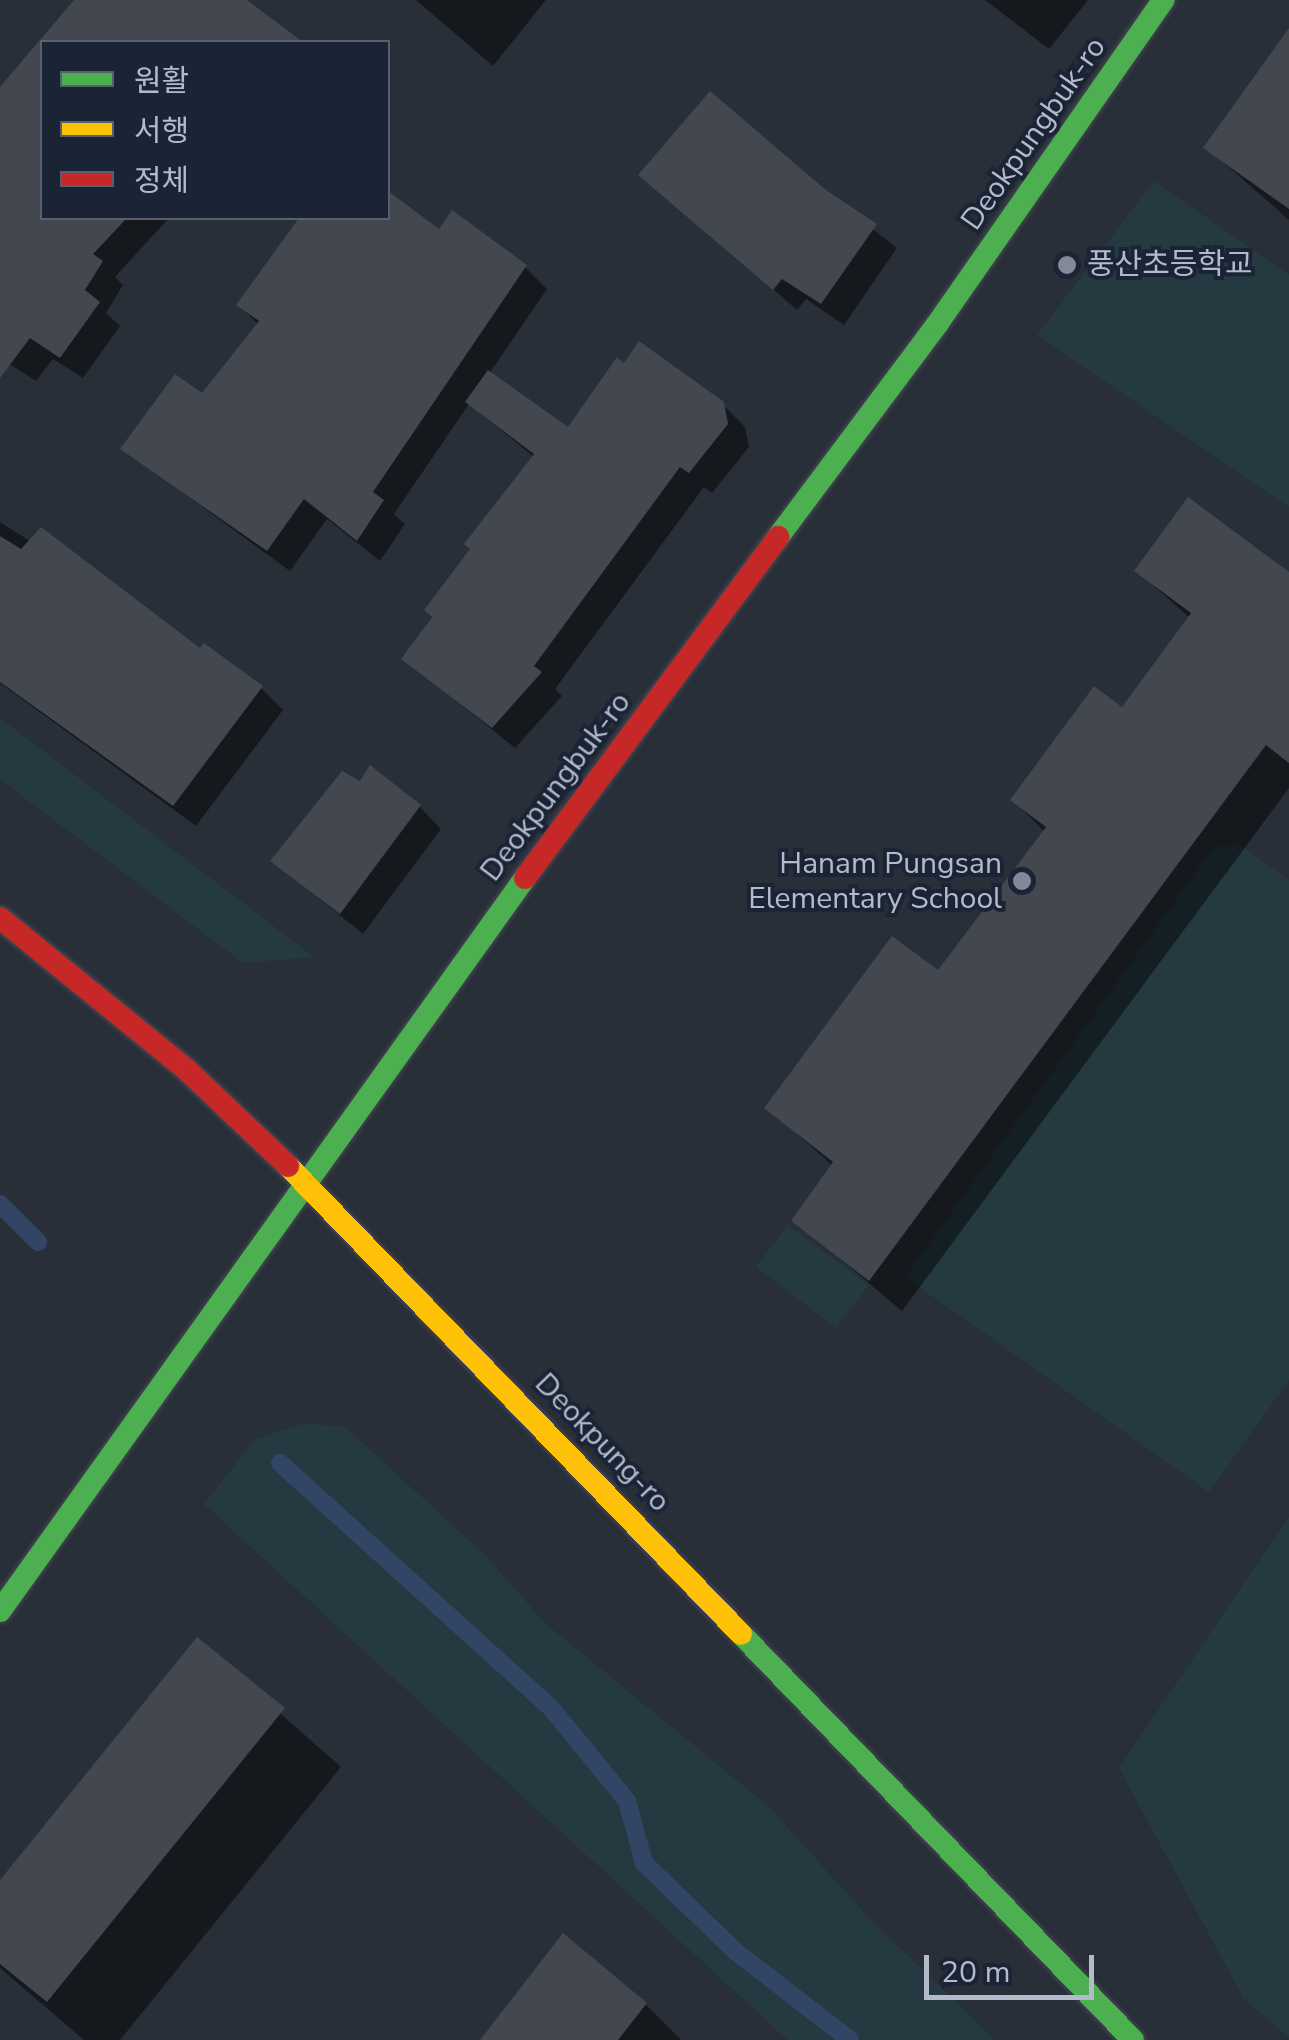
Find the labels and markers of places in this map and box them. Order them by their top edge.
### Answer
place label: 풍산초등학교 [1087,247,1253,283]
marker: 풍산초등학교 [1056,254,1078,276]
place label: Hanam Pungsan Elementary School [748,846,1002,916]
marker: Hanam Pungsan Elementary School [1011,870,1033,892]

